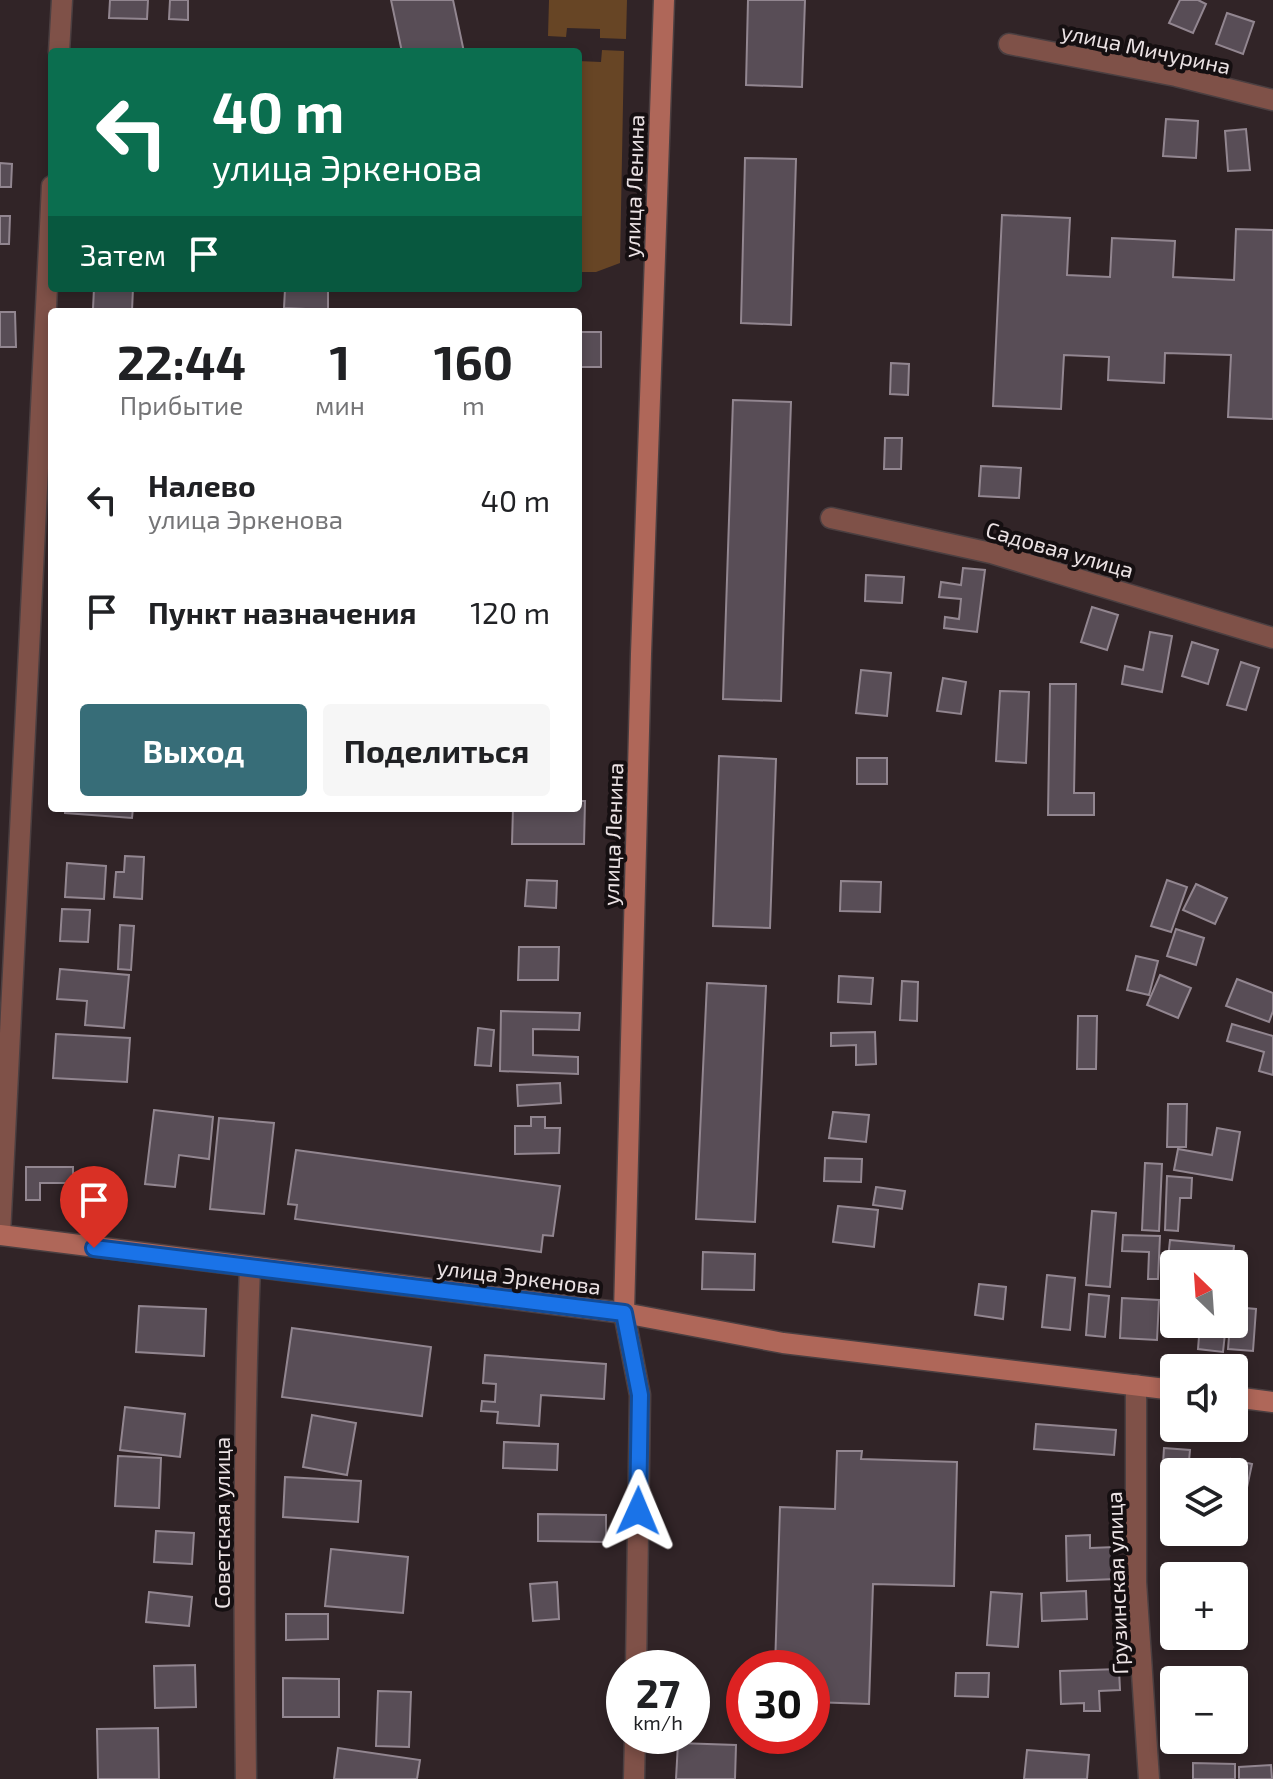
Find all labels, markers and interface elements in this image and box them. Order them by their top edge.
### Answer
street label: улица Мичурина [1059,17,1233,80]
text: 40 m [212,77,344,144]
icon: left [80,80,184,184]
street label: улица Ленина [618,114,649,258]
text: улица Эркенова [212,145,482,188]
icon: arrive [182,232,226,276]
text: Затем [80,236,166,272]
text: 22:44 [117,332,246,390]
text: 1 [330,332,350,390]
text: 160 [434,332,513,390]
text: Прибытие [120,389,243,420]
text: мин [315,389,365,420]
text: m [462,389,485,420]
text: Налево [148,467,256,503]
icon: left [80,478,124,522]
text: 40 m [480,482,550,518]
text: улица Эркенова [148,503,343,534]
street label: Садовая улица [983,515,1137,584]
icon: arrive [80,590,124,634]
text: Пункт назначения [148,594,416,630]
text: 120 m [470,594,550,630]
button: Выход [80,704,307,796]
button: Поделиться [323,704,550,796]
street label: улица Ленина [597,762,628,906]
pin [60,1166,128,1248]
icon: arrive [72,1178,116,1222]
north arrow [1160,1250,1248,1338]
map controls [1160,1250,1248,1754]
street label: улица Эркенова [435,1253,603,1300]
button: sound [1160,1354,1248,1442]
street label: Советская улица [208,1437,235,1609]
button: layers [1160,1458,1248,1546]
position arrow [596,1469,680,1553]
street label: Грузинская улица [1100,1491,1133,1675]
button: + [1160,1562,1248,1650]
speed limit sign: 30 [726,1650,830,1754]
button: − [1160,1666,1248,1754]
text: 27 [636,1668,680,1716]
text: km/h [633,1710,683,1734]

